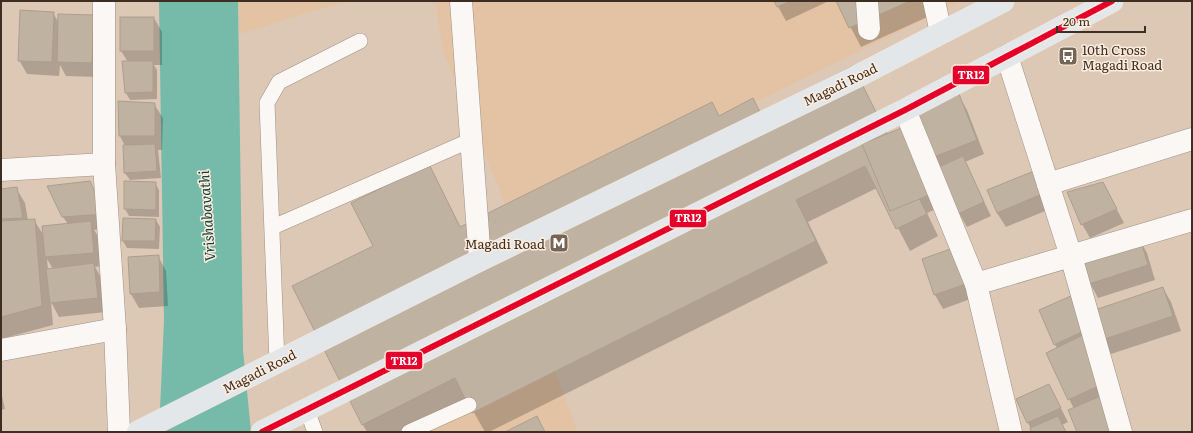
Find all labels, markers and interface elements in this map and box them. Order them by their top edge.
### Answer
scale bar [1057,8,1145,34]
text: 20 m [1063,12,1090,30]
place label: 10th Cross Magadi Road [1082,40,1162,74]
bus stop icon: 10th Cross Magadi Road [1057,45,1079,67]
street label: Magadi Road [800,58,880,110]
line badge: TR12 [952,65,990,85]
text: TR12 [958,66,985,82]
water label: Vrishabavathi [193,169,219,262]
line badge: TR12 [669,209,707,228]
text: TR12 [675,209,702,225]
metro station icon: Magadi Road [548,232,570,254]
place label: Magadi Road [465,234,545,253]
street label: Magadi Road [219,344,299,398]
line badge: TR12 [385,351,423,370]
text: TR12 [391,352,418,368]

